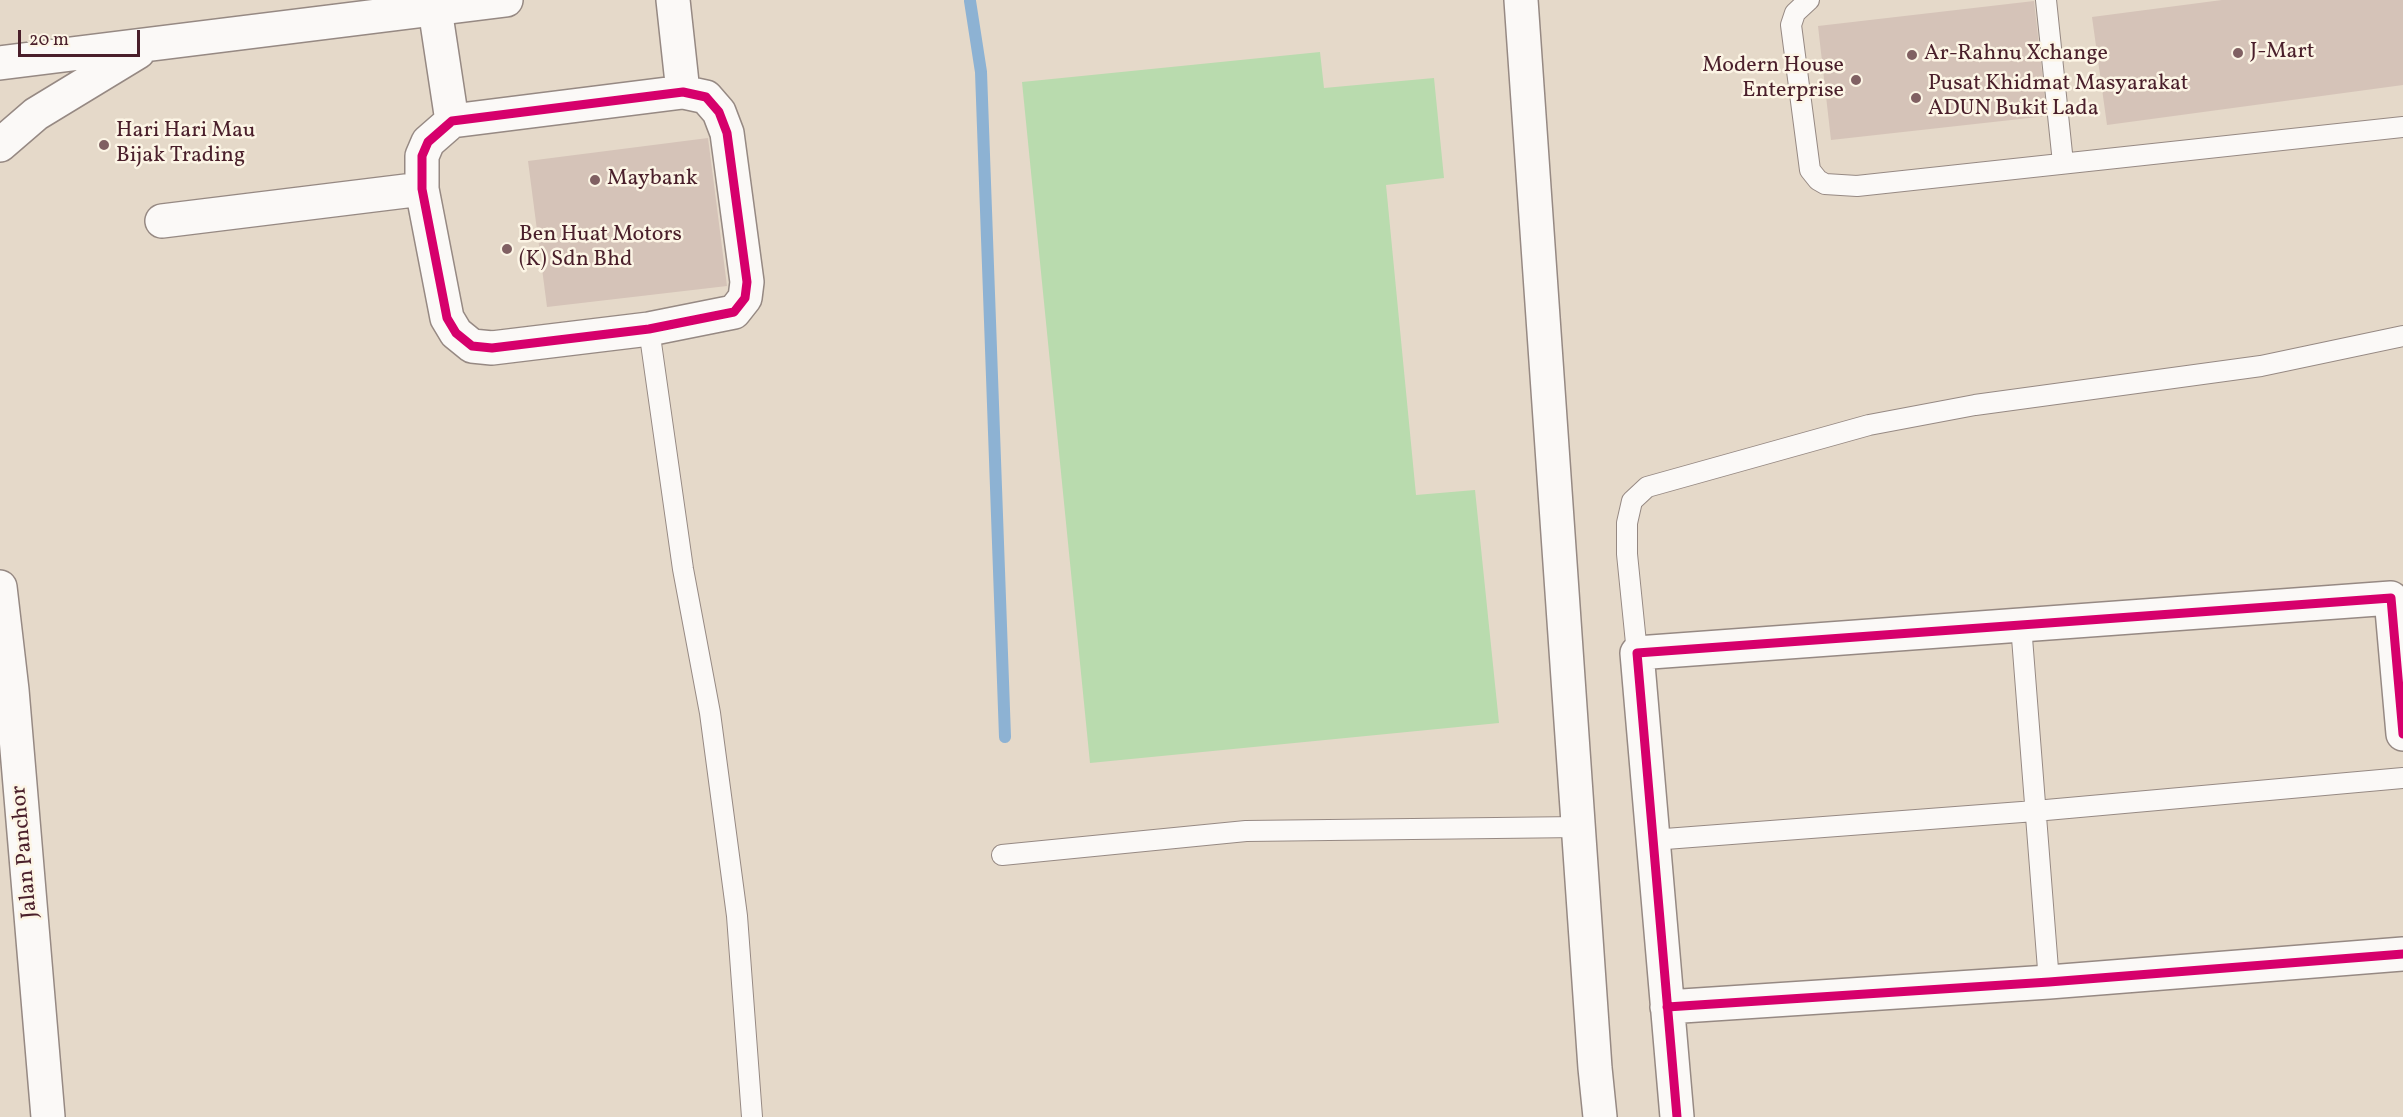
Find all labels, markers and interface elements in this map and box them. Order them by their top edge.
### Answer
scale bar [21,18,142,56]
text: 20 m [29,28,69,53]
place label: J-Mart [2250,40,2314,66]
place label: Ar-Rahnu Xchange [1924,42,2108,68]
marker: J-Mart [2231,46,2245,60]
marker: Ar-Rahnu Xchange [1905,48,1919,62]
place label: Modern House Enterprise [1702,54,1844,106]
place label: Pusat Khidmat Masyarakat ADUN Bukit Lada [1928,72,2188,124]
marker: Modern House Enterprise [1849,73,1863,87]
marker: Pusat Khidmat Masyarakat ADUN Bukit Lada [1909,91,1923,105]
place label: Hari Hari Mau Bijak Trading [116,119,255,170]
marker: Hari Hari Mau Bijak Trading [97,138,111,152]
place label: Maybank [607,167,698,193]
marker: Maybank [588,173,602,187]
place label: Ben Huat Motors (K) Sdn Bhd [519,223,682,274]
marker: Ben Huat Motors (K) Sdn Bhd [500,242,514,256]
street label: Jalan Panchor [7,784,45,920]

